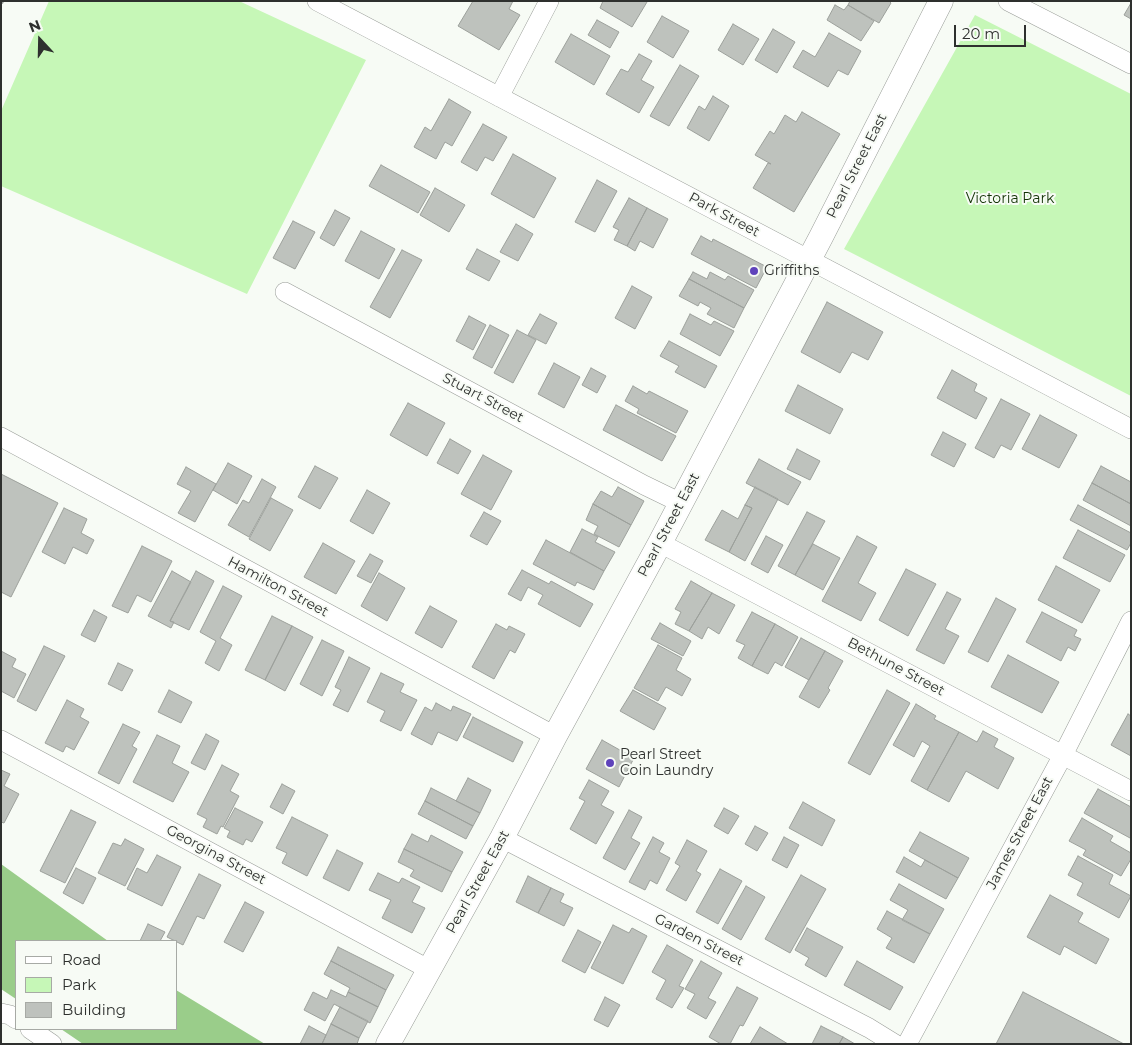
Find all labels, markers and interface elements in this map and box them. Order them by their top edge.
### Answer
north arrow [15,15,65,65]
scale bar [957,15,1030,47]
text: N [26,16,43,36]
text: 20 m [962,24,1000,43]
street label: Pearl Street East [823,111,891,221]
street label: Park Street [686,189,762,241]
park label: Victoria Park [966,191,1054,207]
place label: Griffiths [764,263,819,279]
marker: Griffiths [748,265,760,277]
street label: Stuart Street [440,370,526,426]
street label: Pearl Street East [635,470,703,580]
street label: Hamilton Street [225,553,331,621]
street label: Bethune Street [845,634,947,700]
place label: Pearl Street Coin Laundry [620,747,713,780]
marker: Pearl Street Coin Laundry [604,757,616,769]
street label: James Street East [983,774,1057,892]
street label: Georgina Street [163,822,269,888]
street label: Pearl Street East [443,827,513,937]
street label: Garden Street [652,910,746,970]
legend [15,940,178,1030]
text: Road [62,950,101,969]
text: Park [62,975,96,994]
text: Building [62,1000,126,1019]

